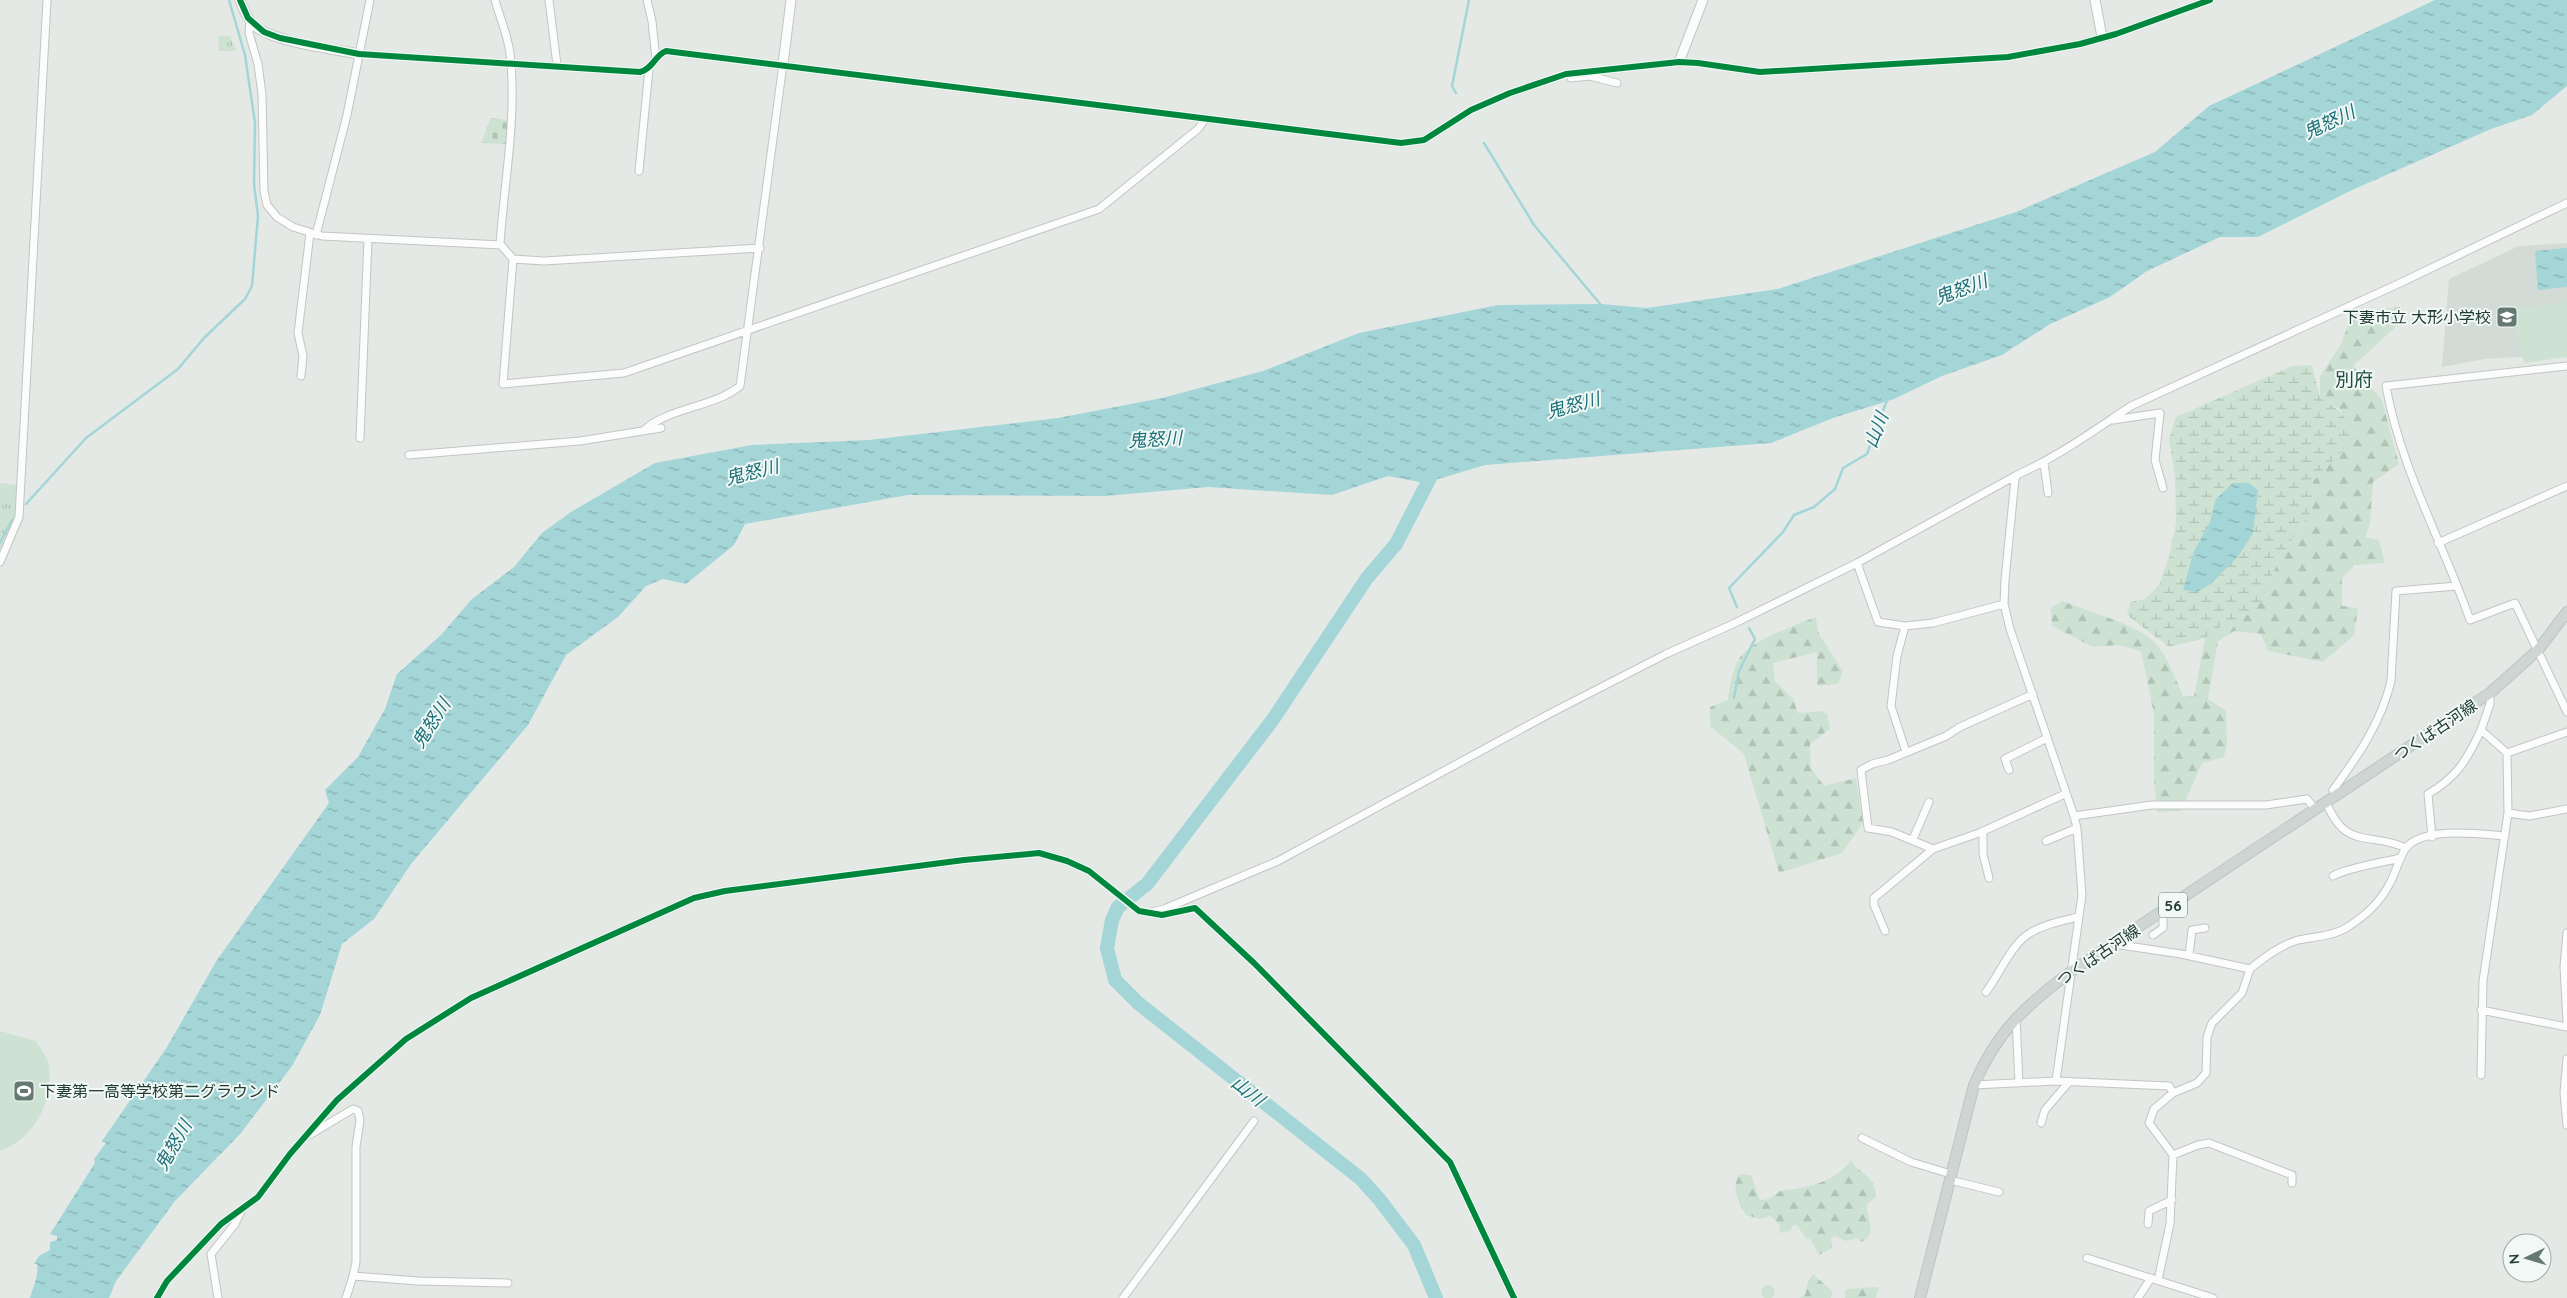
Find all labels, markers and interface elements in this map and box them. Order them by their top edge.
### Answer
water label: 鬼怒川 [2300,99,2360,144]
water label: 鬼怒川 [1932,268,1992,309]
school or university icon: 下妻市立 大形小学校 [2495,305,2519,329]
place label: 下妻市立 大形小学校 [2343,307,2491,327]
district label: 別府 [2335,367,2373,391]
water label: 鬼怒川 [1544,386,1604,423]
water label: 山川 [1859,407,1894,451]
water label: 鬼怒川 [1127,426,1185,452]
water label: 鬼怒川 [723,454,783,490]
water label: 鬼怒川 [407,692,456,752]
street label: つくば古河線 [2390,695,2480,765]
road number: 56 [2159,892,2187,918]
street label: つくば古河線 [2053,920,2143,990]
water label: 山川 [1227,1071,1271,1112]
sports icon: 下妻第一高等学校第二グラウンド [12,1079,36,1103]
place label: 下妻第一高等学校第二グラウンド [40,1081,280,1101]
water label: 鬼怒川 [150,1114,197,1174]
north arrow [2502,1233,2552,1283]
text: N [2505,1253,2523,1265]

